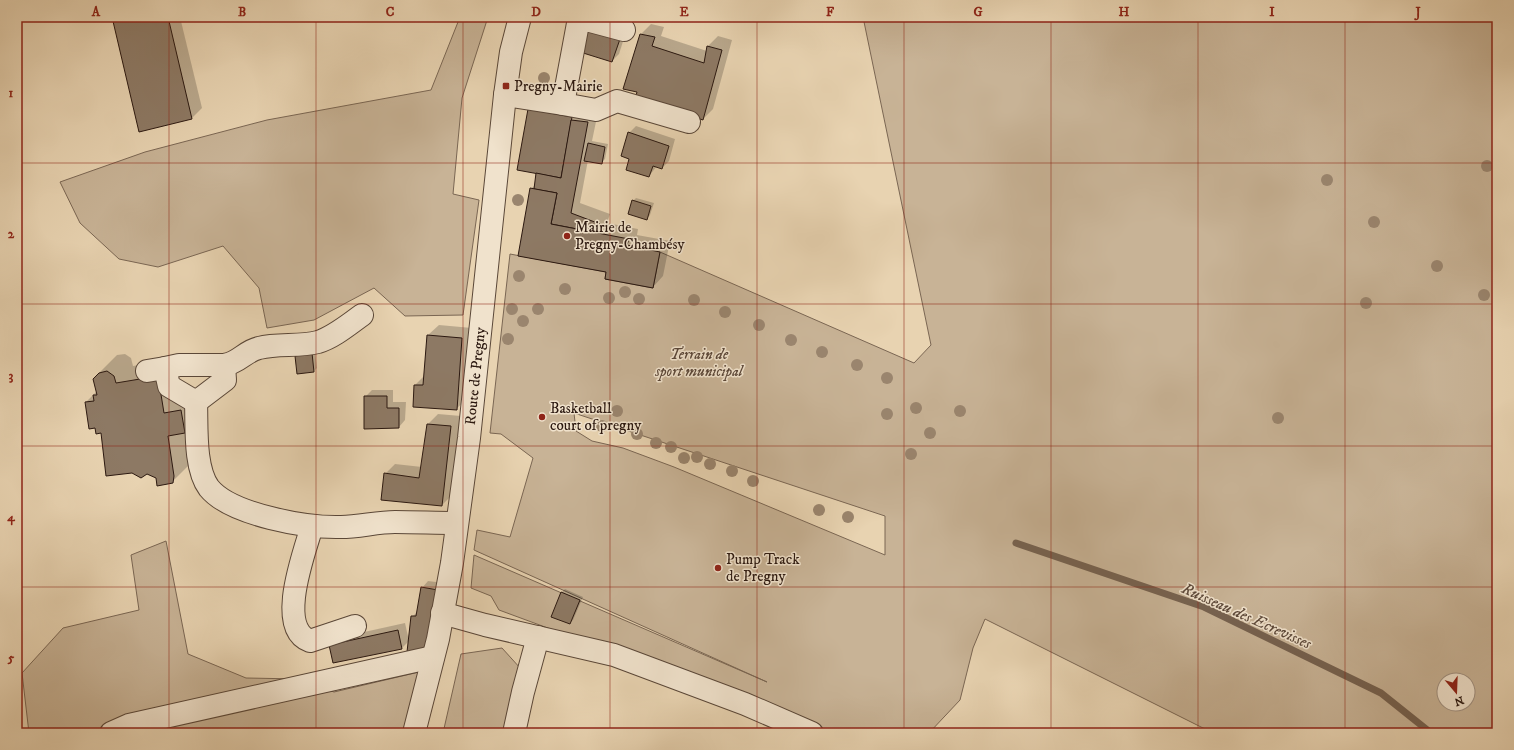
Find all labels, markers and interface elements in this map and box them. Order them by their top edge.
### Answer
text: A [91,4,101,20]
text: B [238,4,246,20]
text: C [386,4,395,20]
text: D [531,4,541,20]
text: E [679,4,689,20]
text: F [826,4,835,20]
text: G [973,4,983,20]
text: H [1119,4,1130,20]
text: I [1269,4,1275,20]
text: J [1413,4,1421,21]
place label: Pregny-Mairie [514,77,602,96]
marker: Pregny-Mairie [501,81,511,91]
text: 1 [9,85,14,101]
place label: Mairie de Pregny-Chambésy [575,218,685,254]
text: 2 [8,226,15,242]
marker: Mairie de Pregny-Chambésy [562,231,572,241]
street label: Route de Pregny [461,325,490,426]
park label: Terrain de sport municipal [654,345,745,381]
text: 3 [9,368,14,384]
place label: Basketball court of pregny [550,399,642,435]
marker: Basketball court of pregny [537,412,547,422]
text: 4 [6,509,15,526]
place label: Pump Track de Pregny [726,550,800,586]
marker: Pump Track de Pregny [713,563,723,573]
water label: Ruisseau des Ecrevisses [1178,578,1315,654]
text: 5 [7,650,15,666]
north arrow [1436,672,1476,712]
text: N [1452,692,1465,709]

